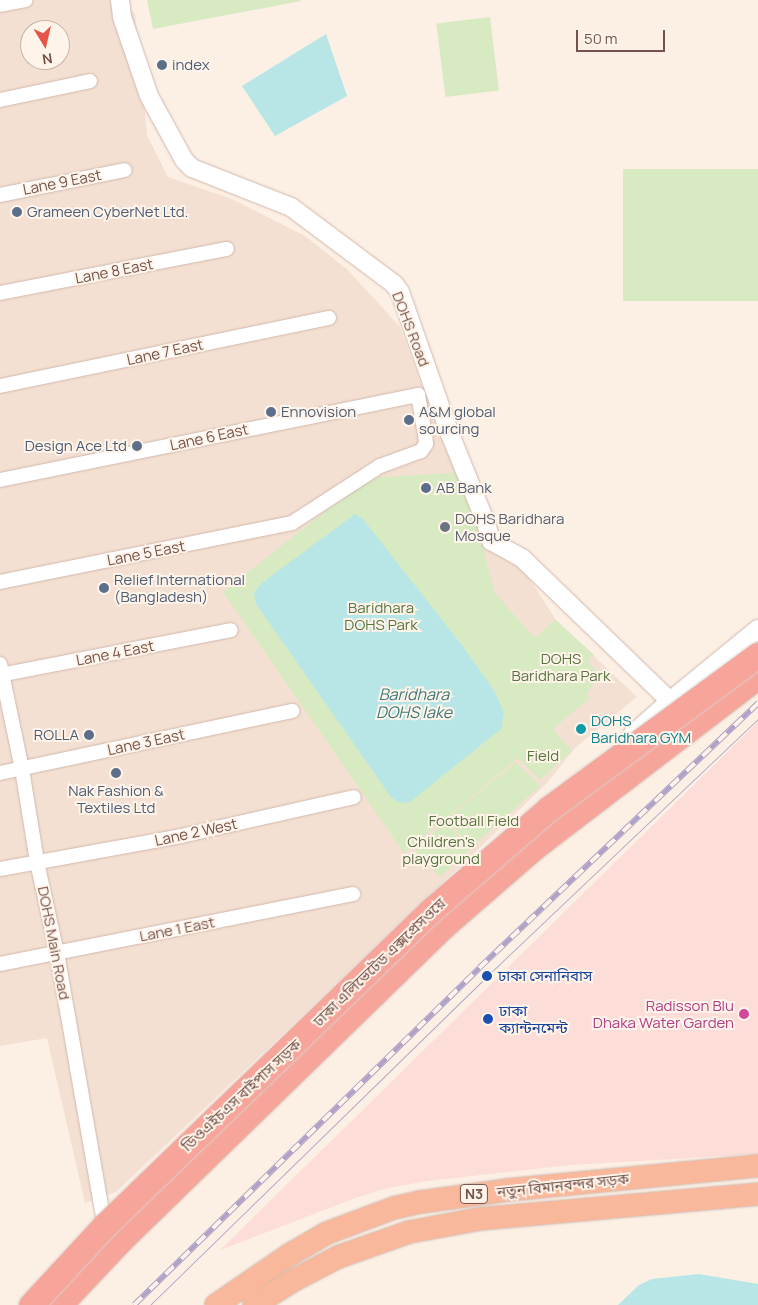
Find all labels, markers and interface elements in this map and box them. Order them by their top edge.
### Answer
north arrow [20,20,70,70]
scale bar [578,20,667,52]
text: 50 m [584,28,618,49]
text: N [41,49,54,69]
place label: index [172,56,210,74]
marker: index [156,59,168,71]
street label: Lane 9 East [21,166,103,198]
place label: Grameen CyberNet Ltd. [27,203,188,221]
marker: Grameen CyberNet Ltd. [11,206,23,218]
street label: Lane 8 East [73,255,155,287]
street label: DOHS Road [388,289,434,369]
street label: Lane 7 East [125,335,205,369]
place label: A&M global sourcing [419,402,496,437]
place label: Ennovision [281,403,356,421]
marker: Ennovision [265,406,277,418]
marker: A&M global sourcing [403,414,415,426]
street label: Lane 6 East [168,420,250,454]
place label: Design Ace Ltd [25,437,127,455]
marker: Design Ace Ltd [131,440,143,452]
place label: AB Bank [436,479,492,497]
marker: AB Bank [420,482,432,494]
place label: DOHS Baridhara Mosque [455,509,564,544]
marker: DOHS Baridhara Mosque [439,521,451,533]
street label: Lane 5 East [105,537,187,569]
place label: Relief International (Bangladesh) [114,570,245,605]
marker: Relief International (Bangladesh) [98,582,110,594]
park label: Baridhara DOHS Park [344,598,418,633]
street label: Lane 4 East [74,637,156,669]
park label: DOHS Baridhara Park [512,649,610,684]
water label: Baridhara DOHS lake [376,684,452,722]
place label: DOHS Baridhara GYM [591,711,691,746]
marker: DOHS Baridhara GYM [575,723,587,735]
street label: Lane 3 East [106,725,186,759]
place label: ROLLA [34,726,79,744]
marker: ROLLA [83,729,95,741]
park label: Field [527,747,559,765]
marker: Nak Fashion & Textiles Ltd [110,767,122,779]
place label: Nak Fashion & Textiles Ltd [68,781,164,816]
park label: Football Field [429,812,519,830]
street label: Lane 2 West [153,814,239,850]
park label: Children's playground [402,832,480,867]
street label: DOHS Main Road [34,885,74,1001]
street label: ঢাকা এলিভেটেড এক্সপ্রেসওয়ে [309,894,449,1030]
street label: Lane 1 East [138,913,216,945]
place label: ঢাকা সেনানিবাস [498,967,592,985]
marker: ঢাকা সেনানিবাস [480,969,494,983]
place label: Radisson Blu Dhaka Water Garden [593,996,734,1031]
place label: ঢাকা ক্যান্টনমেন্ট [499,1001,568,1036]
marker: Radisson Blu Dhaka Water Garden [738,1008,750,1020]
marker: ঢাকা ক্যান্টনমেন্ট [481,1012,495,1026]
street label: ডিওএইচএস বাইপাস সড়ক [178,1035,304,1155]
street label: নতুন বিমানবন্দর সড়ক [496,1169,630,1201]
road number: N3 [459,1182,489,1206]

